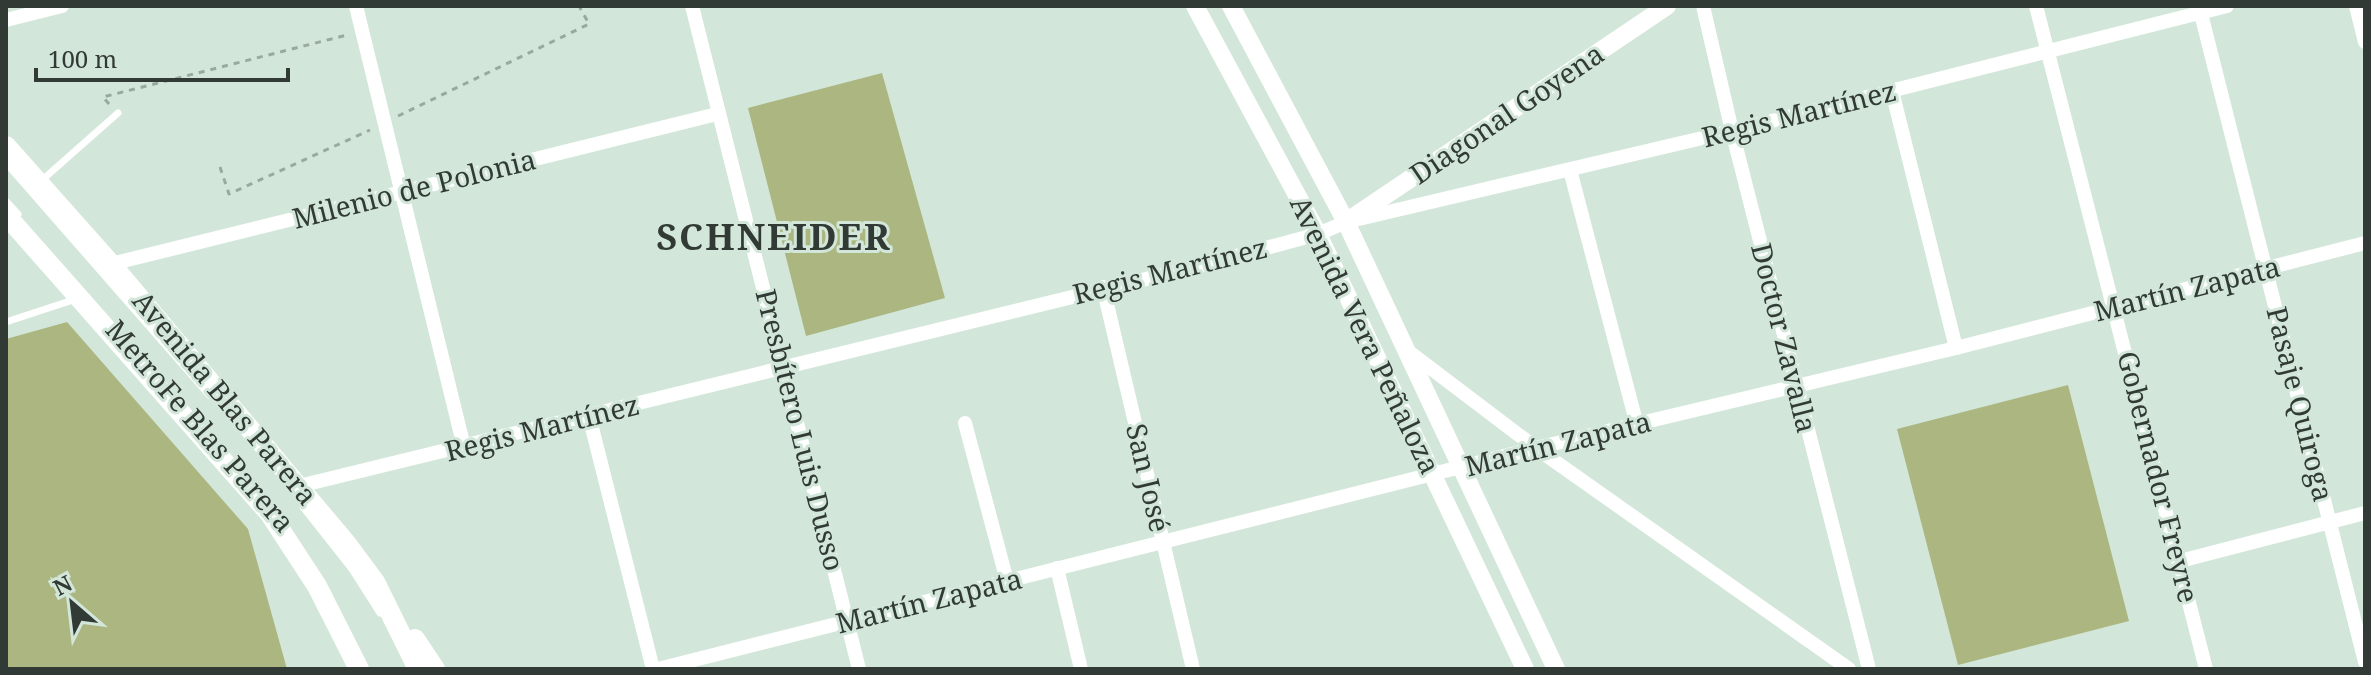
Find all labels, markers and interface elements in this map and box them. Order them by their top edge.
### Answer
scale bar [36,32,288,82]
street label: Diagonal Goyena [1402,34,1611,192]
text: 100 m [48,42,117,75]
street label: Regis Martínez [1698,71,1900,155]
street label: Milenio de Polonia [288,139,539,237]
street label: Avenida Vera Peñaloza [1282,189,1450,480]
district label: SCHNEIDER [656,212,892,261]
street label: Regis Martínez [1069,228,1271,312]
street label: Doctor Zavalla [1743,239,1827,437]
street label: Martín Zapata [2090,247,2284,329]
street label: Avenida Blas Parera [125,282,327,512]
street label: Presbítero Luis Dusso [748,285,854,575]
street label: Pasaje Quiroga [2258,302,2344,505]
street label: MetroFe Blas Parera [98,311,304,540]
street label: Gobernador Freyre [2109,347,2209,606]
street label: Regis Martínez [441,385,643,469]
street label: Martín Zapata [1461,402,1655,484]
street label: San José [1118,420,1180,536]
street label: Martín Zapata [832,559,1026,641]
north arrow [32,563,112,643]
text: N [47,567,77,602]

